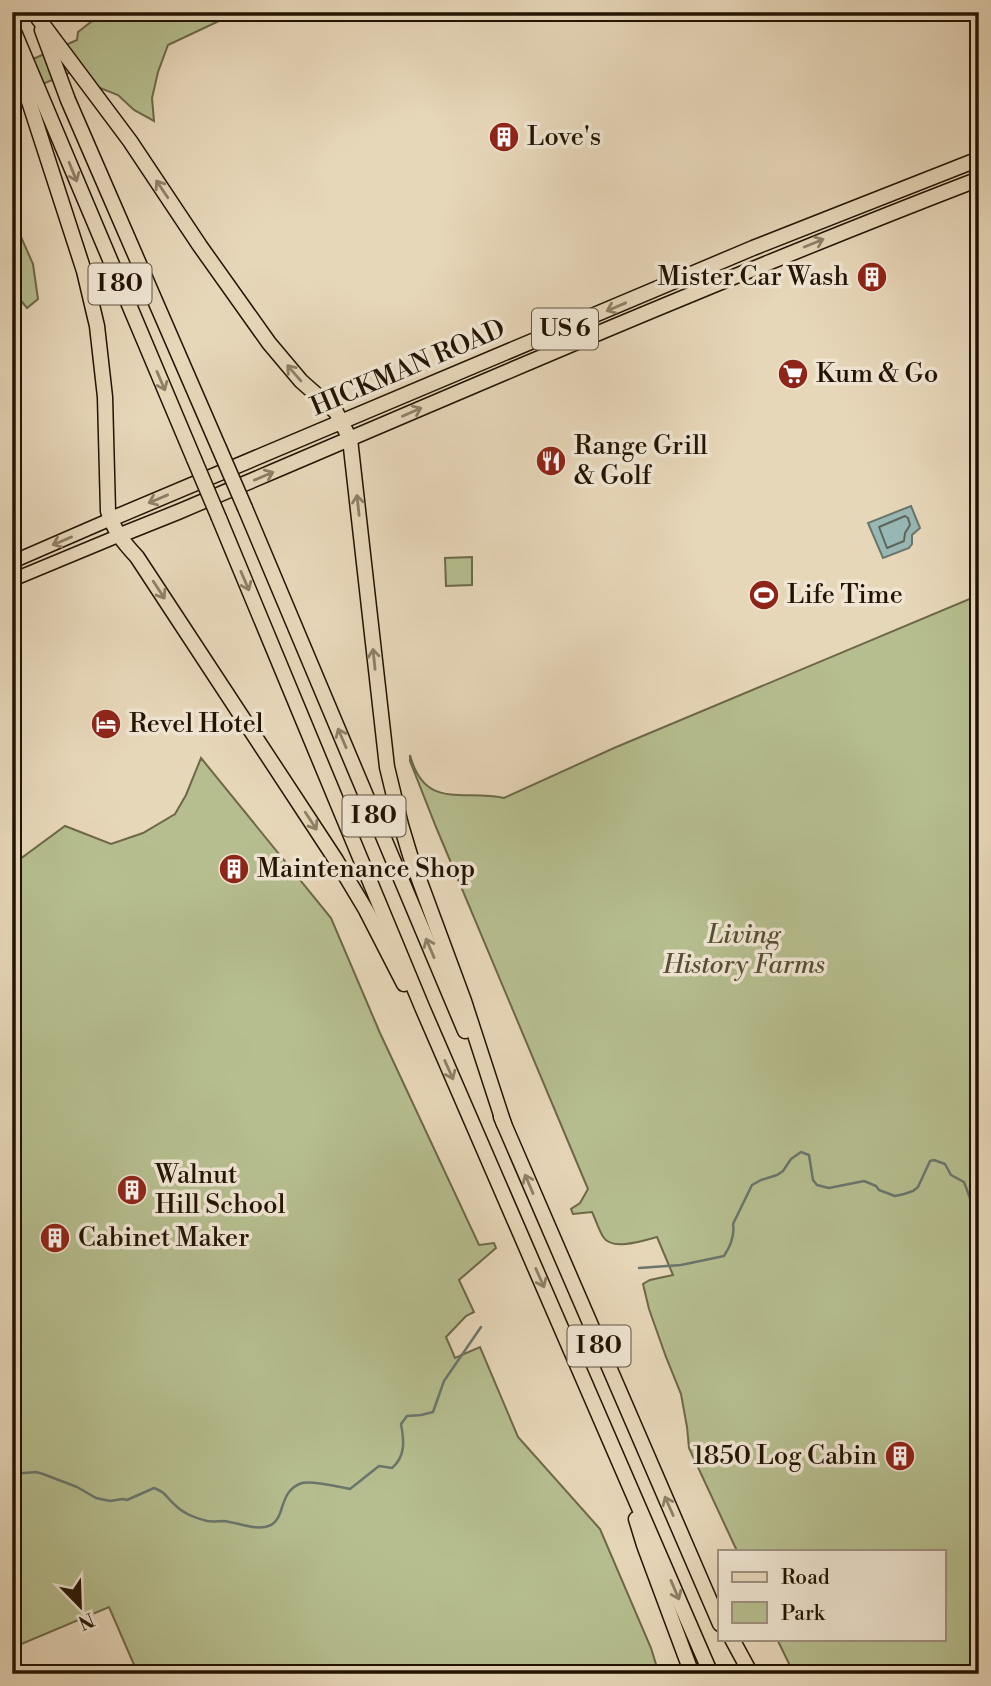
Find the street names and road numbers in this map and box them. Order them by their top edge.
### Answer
road number: I 80 [88,264,152,304]
road number: US 6 [532,308,598,350]
street label: HICKMAN ROAD [306,313,510,423]
road number: I 80 [342,796,406,836]
road number: I 80 [568,1326,630,1366]

